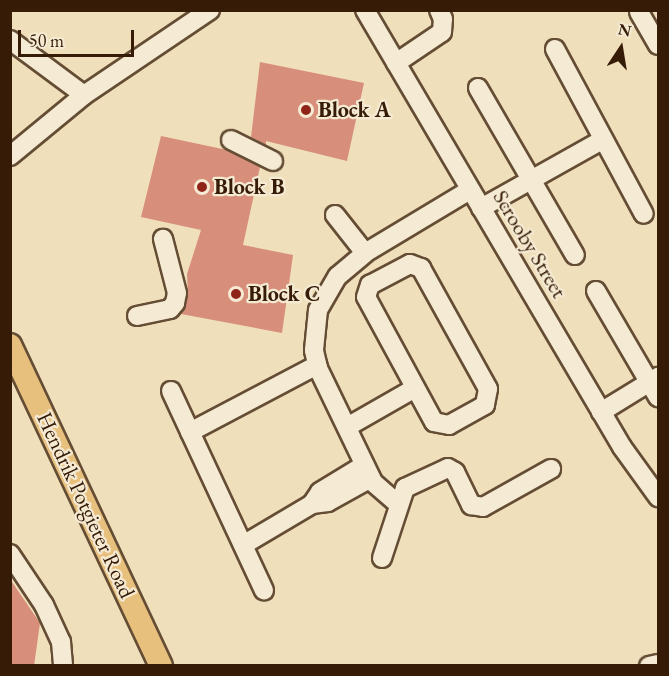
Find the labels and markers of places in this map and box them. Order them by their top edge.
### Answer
place label: Block A [318,97,391,123]
marker: Block A [299,103,313,117]
place label: Block B [214,174,285,200]
marker: Block B [195,180,209,194]
place label: Block C [248,281,320,307]
marker: Block C [229,287,243,301]

